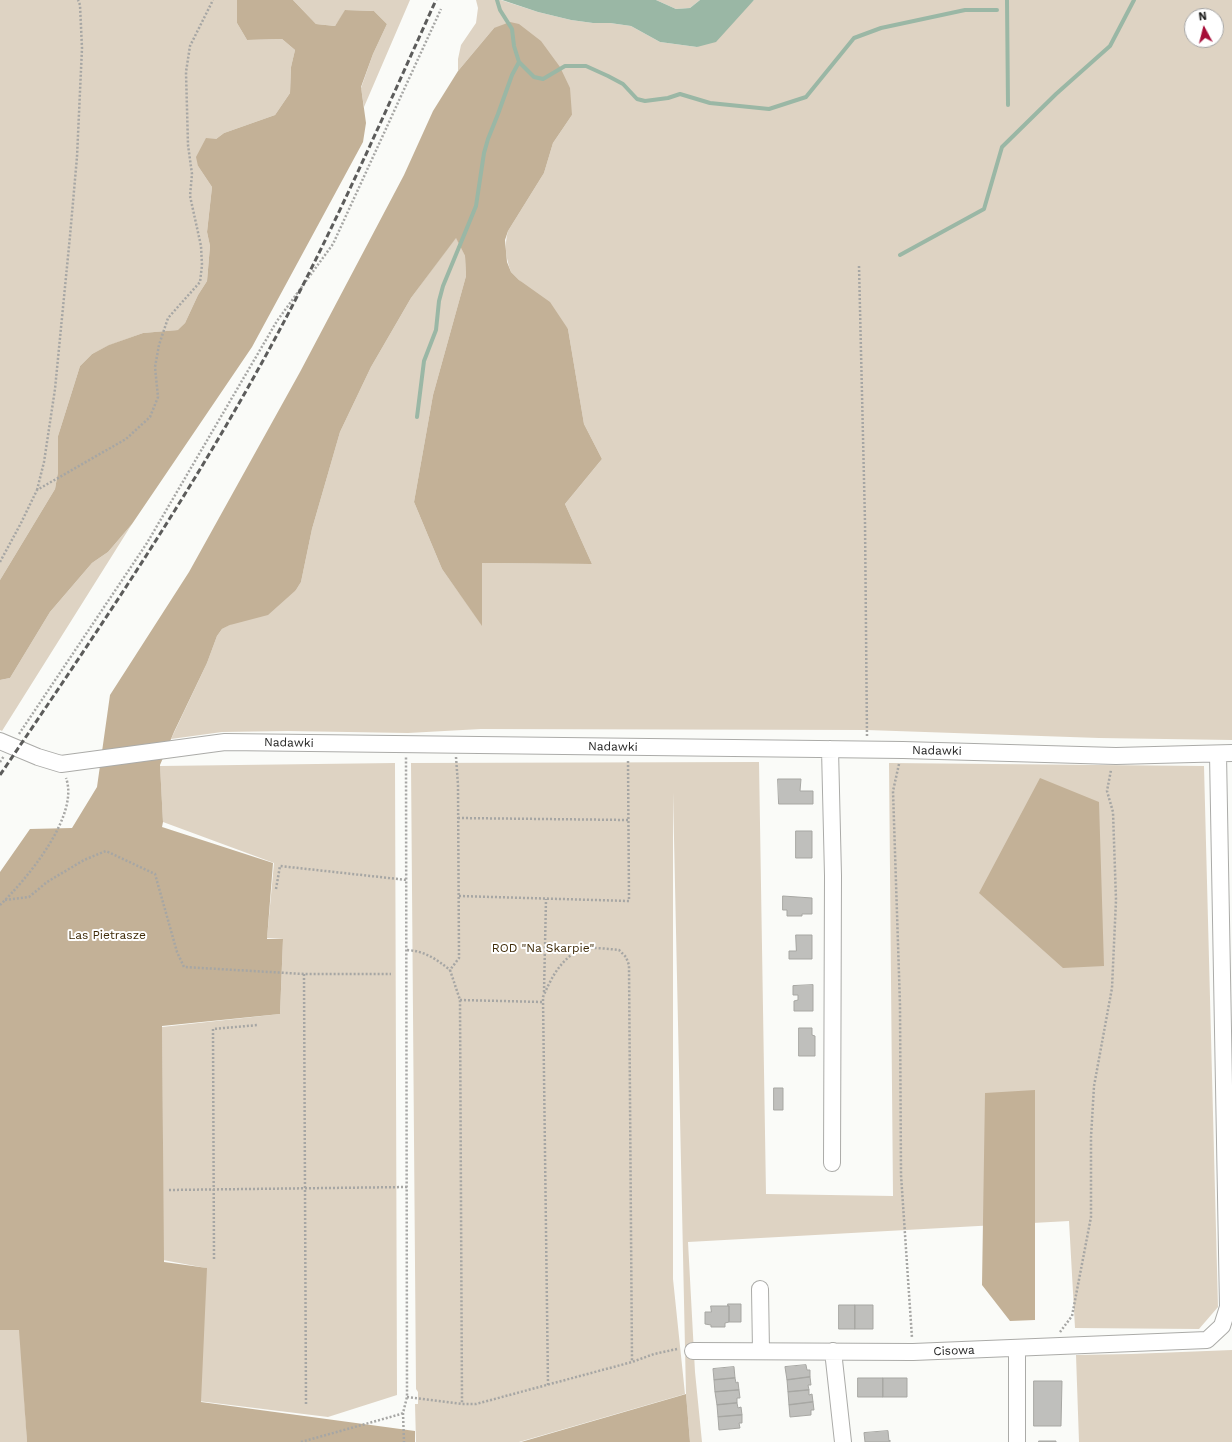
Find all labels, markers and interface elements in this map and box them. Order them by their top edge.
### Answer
north arrow [1184,8,1224,48]
text: N [1198,10,1207,24]
street label: Nadawki [264,735,314,751]
street label: Nadawki [588,739,638,755]
street label: Nadawki [912,743,962,759]
park label: Las Pietrasze [68,928,146,942]
park label: ROD "Na Skarpie" [492,941,594,955]
street label: Cisowa [933,1343,975,1359]

